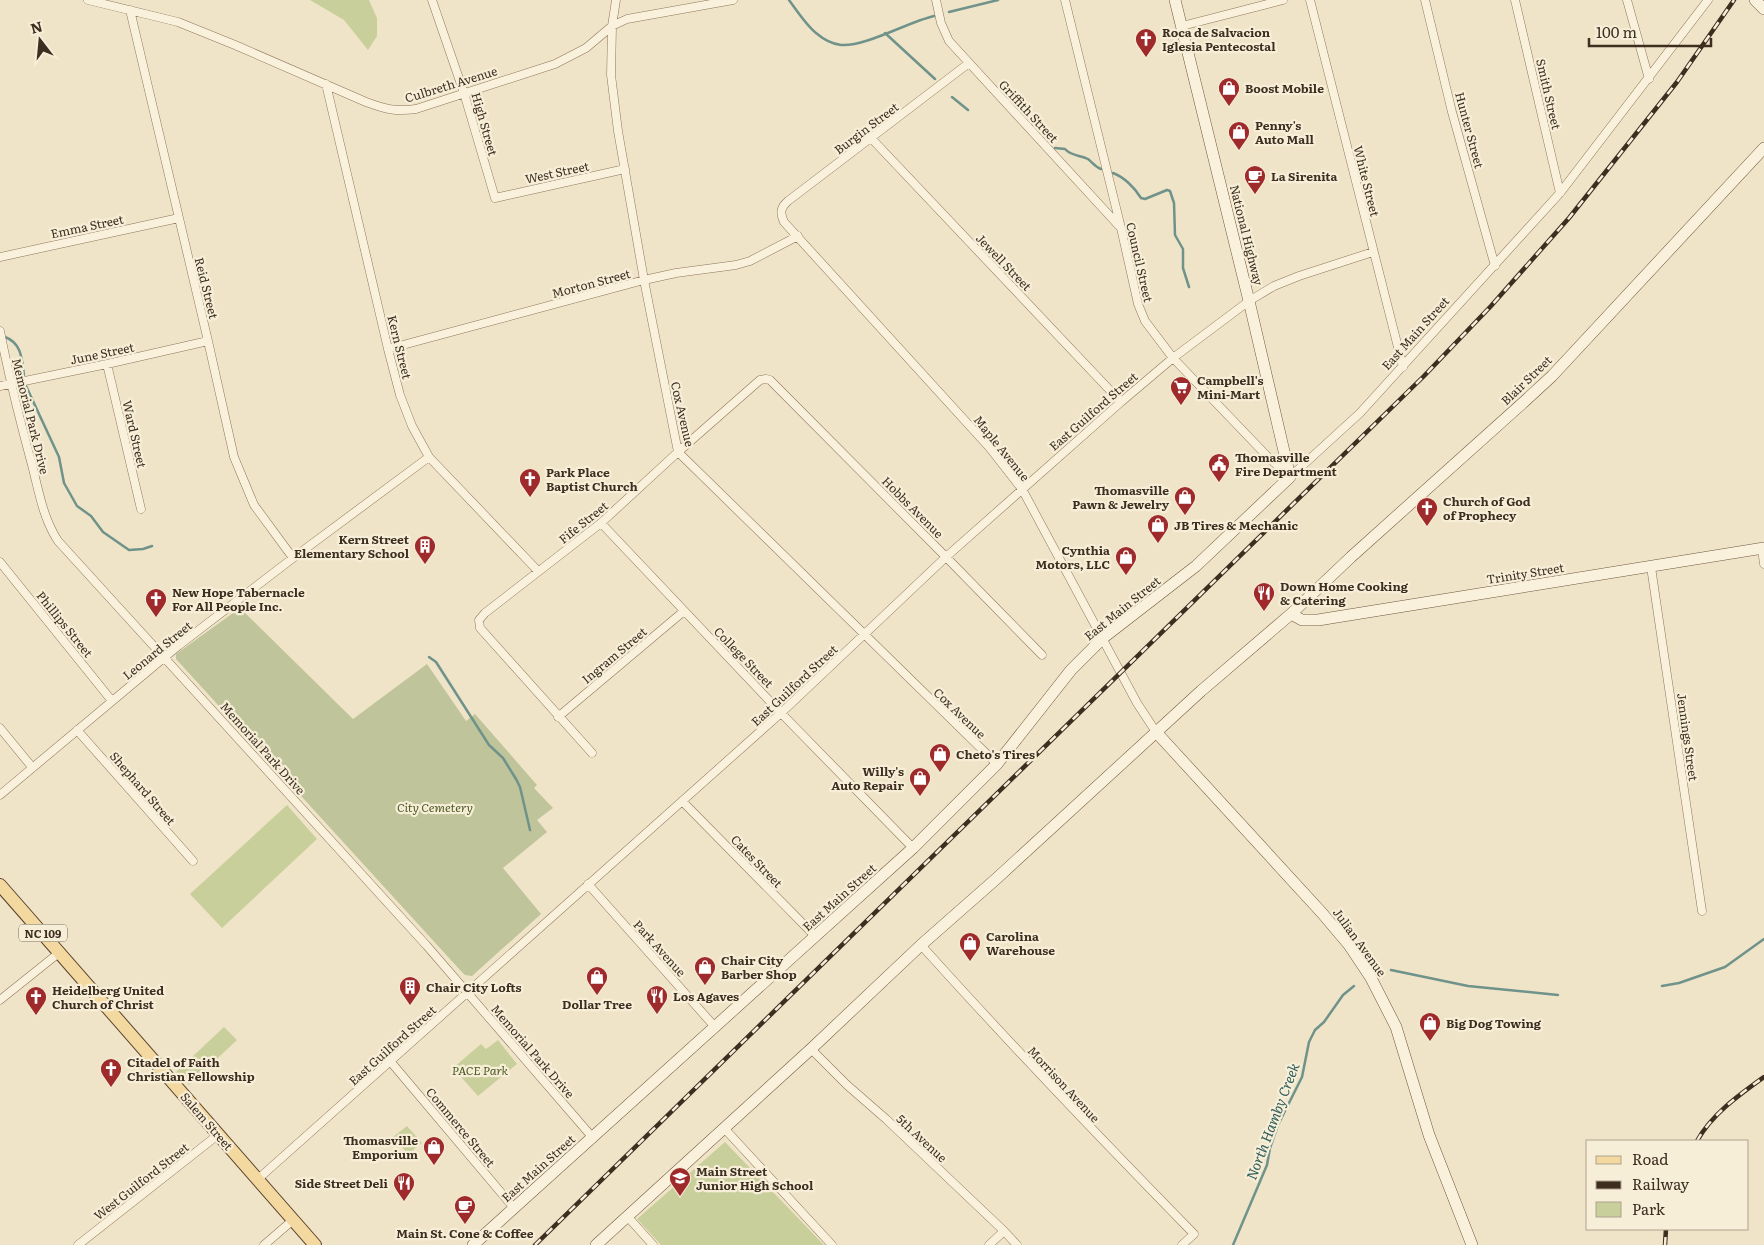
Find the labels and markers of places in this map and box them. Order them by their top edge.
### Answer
place label: Roca de Salvacion Iglesia Pentecostal [1162,23,1276,55]
church icon: Roca de Salvacion Iglesia Pentecostal [1134,27,1158,58]
shop icon: Boost Mobile [1217,76,1241,107]
place label: Boost Mobile [1245,79,1324,97]
place label: Penny's Auto Mall [1255,116,1315,148]
shop icon: Penny's Auto Mall [1227,120,1251,151]
cafe icon: La Sirenita [1243,164,1267,195]
place label: La Sirenita [1271,167,1338,185]
place label: Campbell's Mini-Mart [1197,371,1264,403]
supermarket icon: Campbell's Mini-Mart [1169,375,1193,406]
place label: Thomasville Fire Department [1235,448,1337,480]
public building icon: Thomasville Fire Department [1207,452,1231,483]
place label: Park Place Baptist Church [546,463,638,495]
church icon: Park Place Baptist Church [518,467,542,498]
place label: Thomasville Pawn & Jewelry [1072,481,1170,513]
shop icon: Thomasville Pawn & Jewelry [1173,485,1197,516]
place label: Church of God of Prophecy [1443,492,1531,524]
church icon: Church of God of Prophecy [1415,496,1439,527]
shop icon: JB Tires & Mechanic [1146,513,1170,544]
place label: JB Tires & Mechanic [1174,516,1298,534]
place label: Kern Street Elementary School [294,530,410,562]
building icon: Kern Street Elementary School [413,534,437,565]
place label: Cynthia Motors, LLC [1036,541,1110,573]
shop icon: Cynthia Motors, LLC [1114,545,1138,576]
place label: Down Home Cooking & Catering [1280,577,1409,609]
restaurant icon: Down Home Cooking & Catering [1252,581,1276,612]
place label: New Hope Tabernacle For All People Inc. [172,583,305,615]
church icon: New Hope Tabernacle For All People Inc. [144,587,168,618]
shop icon: Cheto's Tires [928,742,952,773]
place label: Cheto's Tires [956,745,1035,763]
place label: Willy's Auto Repair [831,762,904,794]
shop icon: Willy's Auto Repair [908,766,932,797]
place label: Carolina Warehouse [986,927,1055,959]
shop icon: Carolina Warehouse [958,931,982,962]
place label: Chair City Barber Shop [721,951,797,983]
shop icon: Chair City Barber Shop [693,955,717,986]
shop icon: Dollar Tree [585,965,609,996]
building icon: Chair City Lofts [398,975,422,1006]
place label: Chair City Lofts [426,978,522,996]
place label: Heidelberg United Church of Christ [52,981,164,1013]
restaurant icon: Los Agaves [645,984,669,1015]
church icon: Heidelberg United Church of Christ [24,985,48,1016]
place label: Los Agaves [673,987,739,1005]
place label: Dollar Tree [562,995,632,1013]
shop icon: Big Dog Towing [1418,1011,1442,1042]
place label: Big Dog Towing [1446,1014,1542,1032]
place label: Citadel of Faith Christian Fellowship [127,1053,255,1085]
church icon: Citadel of Faith Christian Fellowship [99,1057,123,1088]
place label: Thomasville Emporium [343,1131,418,1163]
shop icon: Thomasville Emporium [422,1135,446,1166]
place label: Main Street Junior High School [696,1162,814,1194]
school or university icon: Main Street Junior High School [668,1166,692,1197]
restaurant icon: Side Street Deli [392,1171,416,1202]
place label: Side Street Deli [295,1174,389,1192]
cafe icon: Main St. Cone & Coffee [453,1194,477,1225]
place label: Main St. Cone & Coffee [396,1224,534,1242]

